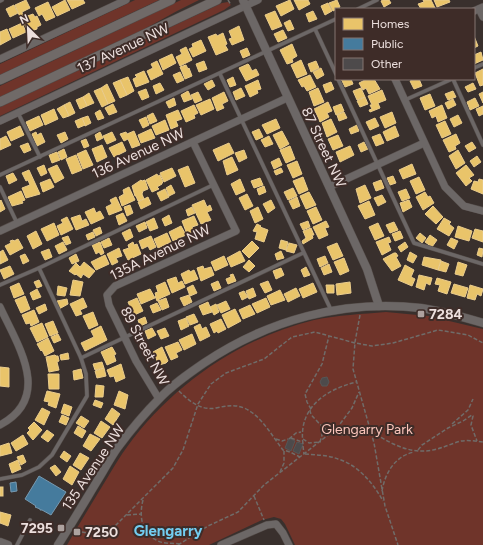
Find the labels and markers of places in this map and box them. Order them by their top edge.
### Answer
place label: 7284 [429,306,462,323]
marker: 7284 [416,309,426,319]
place label: 7295 [21,520,53,537]
marker: 7295 [56,523,66,533]
place label: 7250 [85,524,118,541]
marker: 7250 [72,527,82,537]

